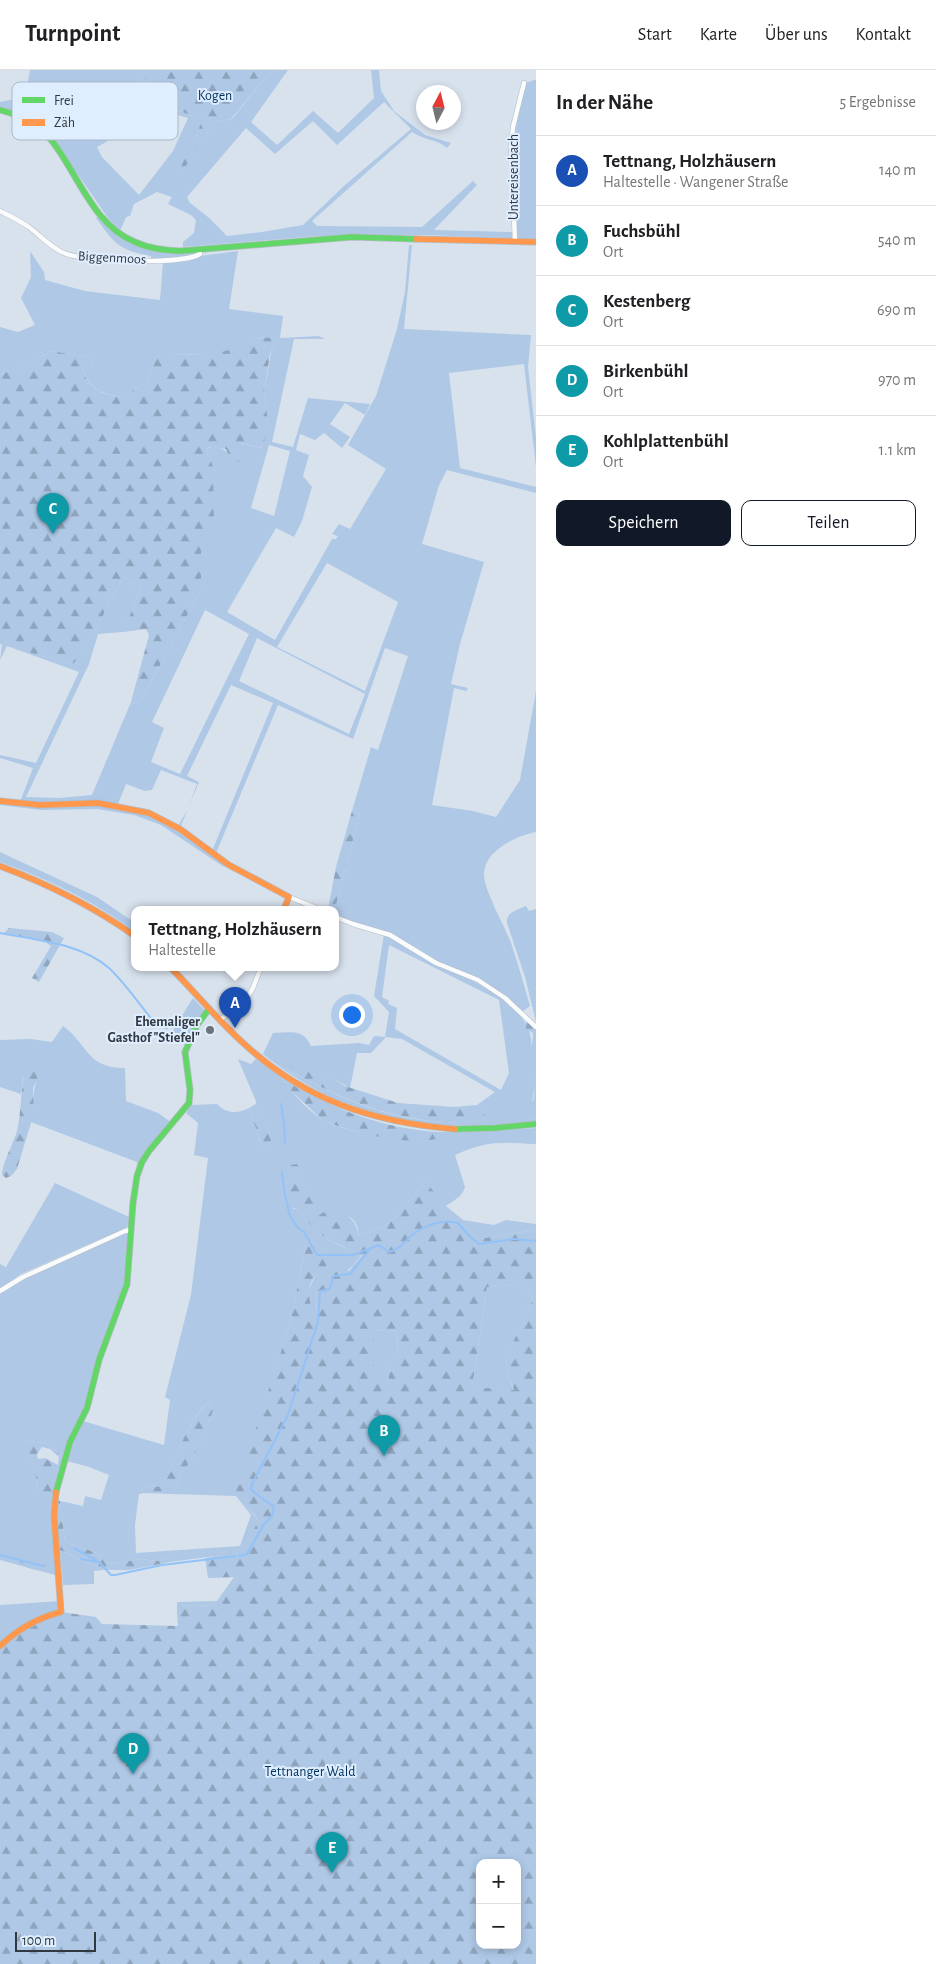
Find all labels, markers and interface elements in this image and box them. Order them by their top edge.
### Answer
text: Turnpoint [25,22,120,46]
text: Start [638,26,672,44]
text: Karte [700,26,737,44]
text: Über uns [765,26,828,44]
text: Kontakt [856,26,911,44]
legend [12,82,178,140]
north arrow [416,85,461,130]
park label: Kogen [198,89,232,103]
text: In der Nähe [556,92,653,113]
text: Frei [54,94,74,108]
text: 5 Ergebnisse [839,94,916,110]
text: Zäh [54,116,75,130]
street label: Untereisenbach [507,134,521,220]
text: Tettnang, Holzhäusern [603,152,776,171]
text: A [567,162,577,178]
text: 140 m [879,162,916,178]
text: Haltestelle · Wangener Straße [603,174,788,190]
text: Fuchsbühl [603,222,681,241]
text: B [567,232,577,248]
text: 540 m [878,232,916,248]
text: Ort [603,244,623,260]
street label: Biggenmoos [78,249,146,267]
text: Kestenberg [603,292,690,311]
text: C [568,302,576,318]
text: 690 m [877,302,916,318]
text: Ort [603,314,623,330]
text: Birkenbühl [603,362,689,381]
text: D [567,372,577,388]
text: 970 m [878,372,916,388]
text: Ort [603,384,623,400]
text: Kohlplattenbühl [603,432,729,451]
text: E [568,442,576,458]
text: 1.1 km [879,442,916,458]
text: Ort [603,454,623,470]
pin: C [37,493,69,534]
button: Speichern [556,500,731,546]
button: Teilen [741,500,916,546]
popup [131,906,339,971]
text: Tettnang, Holzhäusern [148,920,322,939]
text: Haltestelle [148,942,216,958]
pin: A [219,987,251,1028]
your location [339,1002,365,1028]
place label: Ehemaliger Gasthof "Stiefel" [108,1015,200,1045]
marker: Ehemaliger Gasthof "Stiefel" [204,1024,216,1036]
pin: B [368,1415,400,1456]
pin: D [117,1733,149,1774]
park label: Tettnanger Wald [264,1765,356,1779]
pin: E [316,1832,348,1873]
map controls [476,1859,521,1949]
button: + [476,1859,521,1904]
button: − [476,1904,521,1949]
scale bar [15,1929,96,1952]
text: 100 m [22,1934,55,1948]

